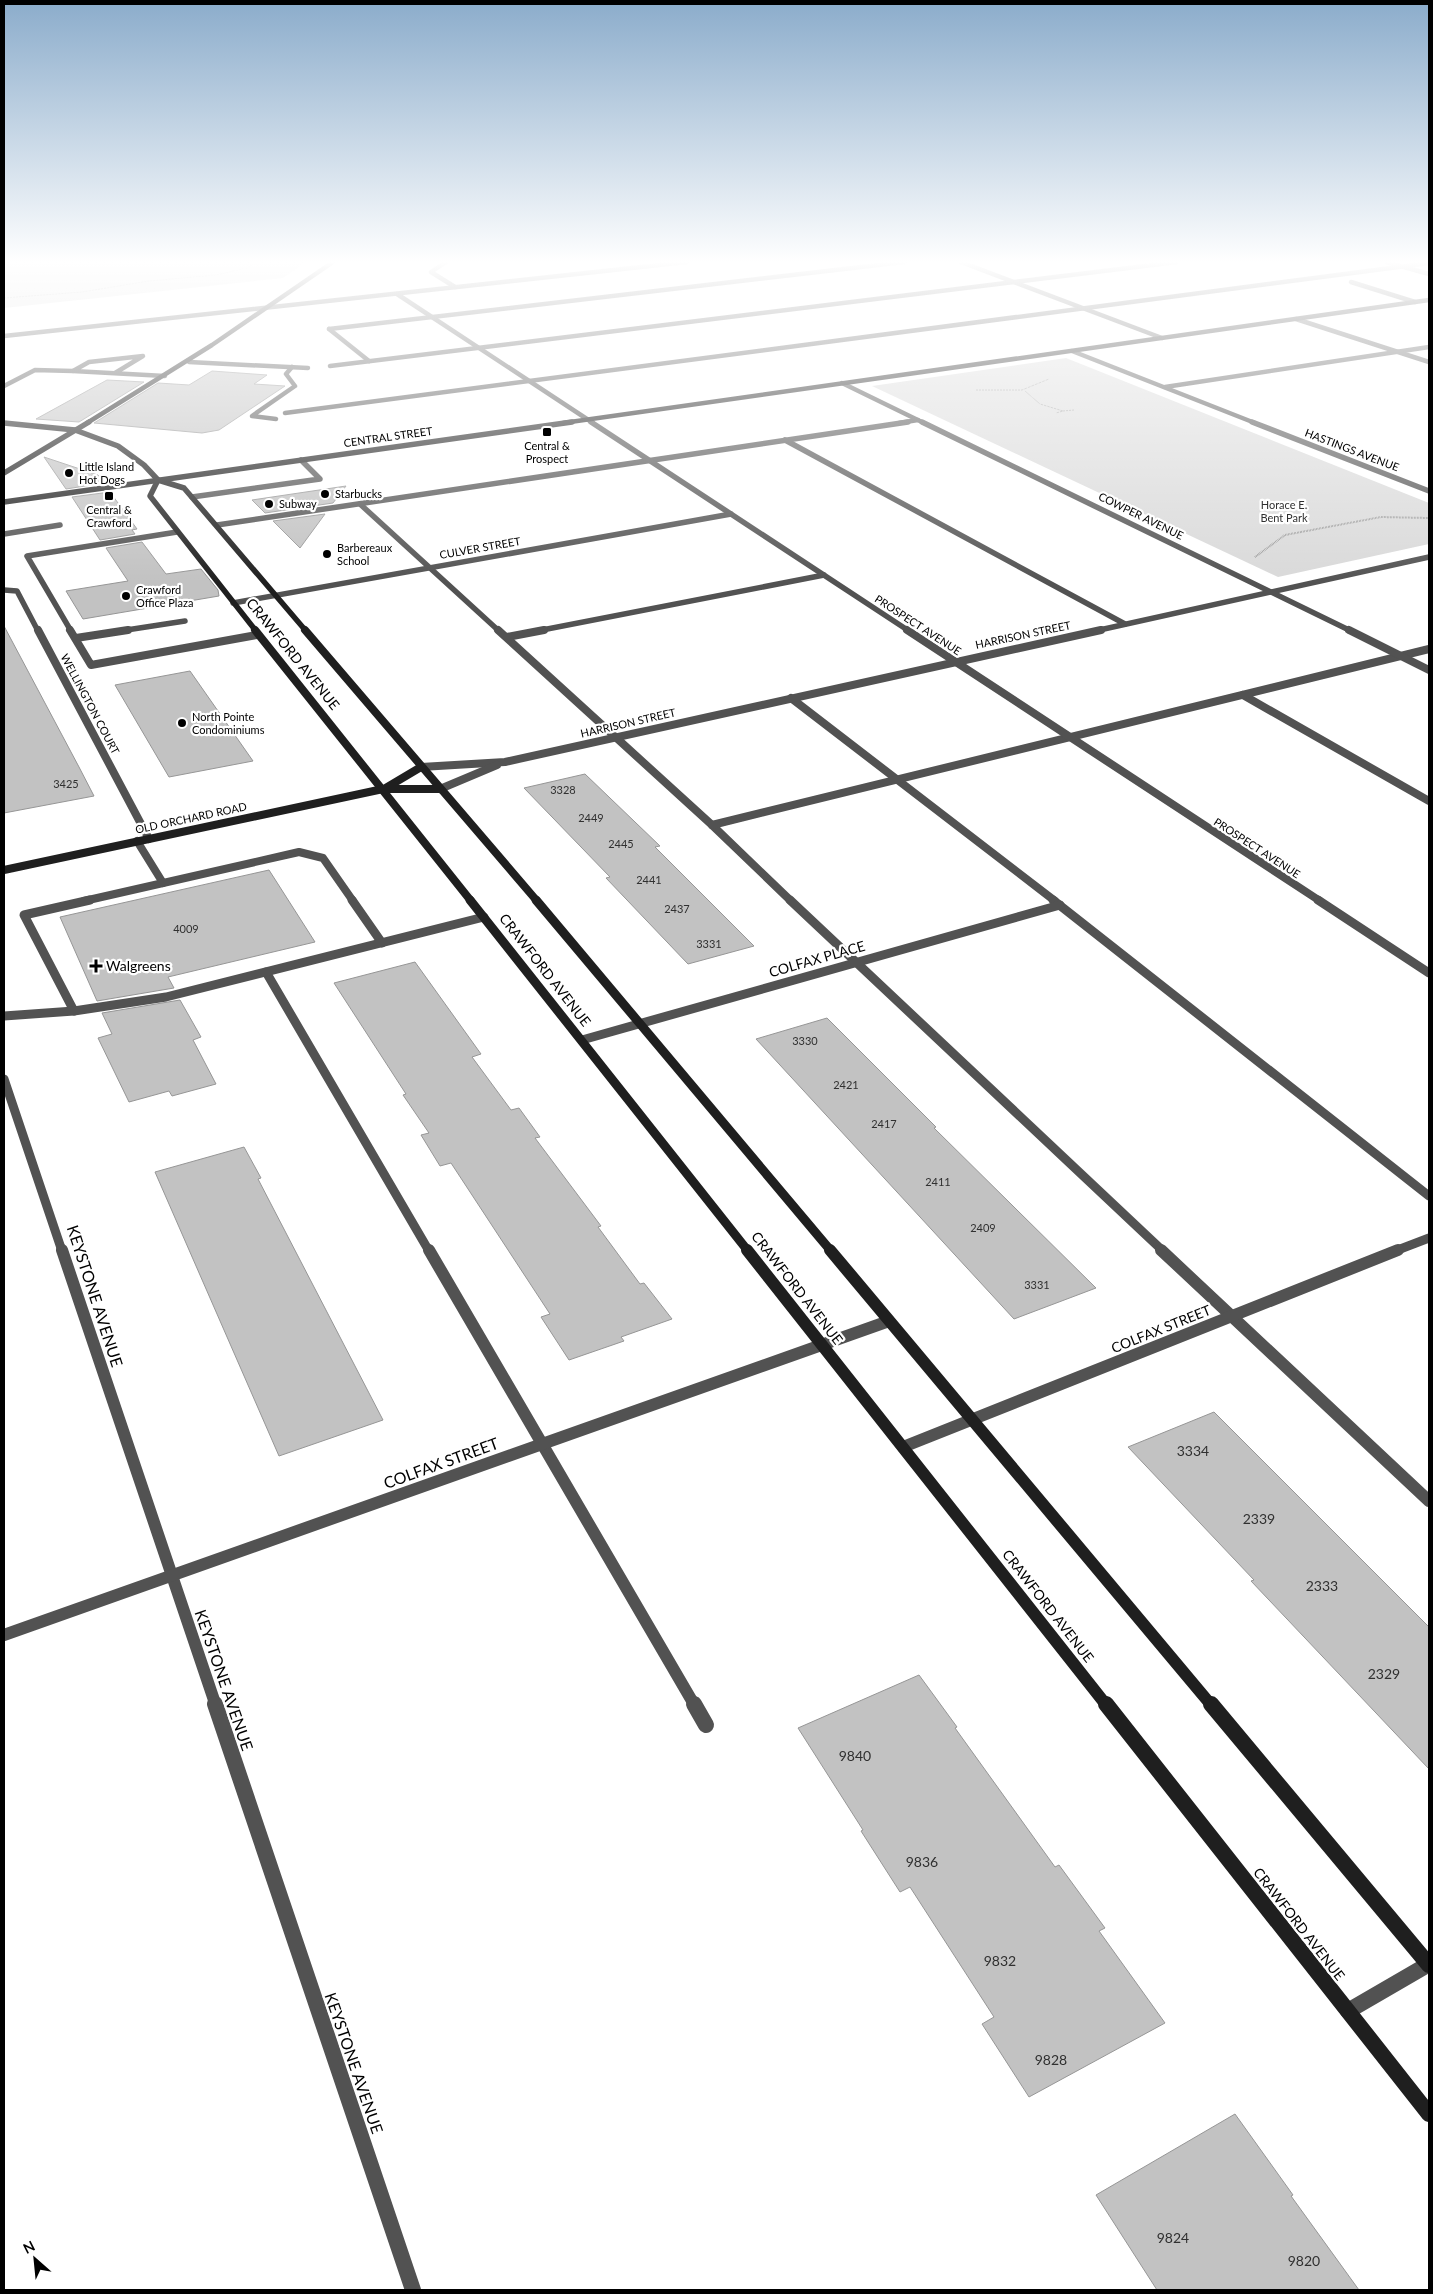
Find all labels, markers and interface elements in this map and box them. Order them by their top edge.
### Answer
street label: CENTRAL STREET [343,424,434,449]
marker: Central & Prospect [541,426,553,438]
street label: HASTINGS AVENUE [1303,426,1401,473]
place label: Central & Prospect [524,439,570,465]
place label: Little Island Hot Dogs [79,460,134,486]
marker: Little Island Hot Dogs [63,467,75,479]
place label: Starbucks [335,487,382,500]
marker: Starbucks [319,488,331,500]
street label: COWPER AVENUE [1097,489,1186,542]
marker: Central & Crawford [103,490,115,502]
place label: Subway [279,497,317,510]
marker: Subway [263,498,275,510]
park label: Horace E. Bent Park [1260,498,1308,524]
place label: Central & Crawford [86,503,132,529]
street label: CULVER STREET [438,534,522,561]
place label: Barbereaux School [337,541,393,567]
marker: Barbereaux School [321,548,333,560]
place label: Crawford Office Plaza [136,583,193,609]
marker: Crawford Office Plaza [120,590,132,602]
street label: PROSPECT AVENUE [873,592,964,657]
street label: CRAWFORD AVENUE [243,595,344,713]
street label: HARRISON STREET [974,618,1072,651]
street label: WELLINGTON COURT [58,651,123,757]
street label: HARRISON STREET [579,705,677,740]
place label: North Pointe Condominiums [192,710,265,736]
marker: North Pointe Condominiums [176,717,188,729]
house number: 3425 [53,777,79,790]
house number: 3328 [550,783,576,796]
street label: OLD ORCHARD ROAD [134,799,248,836]
house number: 2449 [578,811,604,824]
street label: PROSPECT AVENUE [1212,815,1303,880]
house number: 2445 [608,837,634,850]
house number: 2441 [636,873,662,886]
house number: 2437 [664,902,690,915]
street label: CRAWFORD AVENUE [496,910,595,1029]
house number: 4009 [173,922,199,935]
house number: 3331 [696,937,722,950]
street label: COLFAX PLACE [767,937,867,980]
place label: Walgreens [106,957,171,974]
marker: Walgreens [90,960,102,972]
house number: 3330 [792,1034,818,1047]
house number: 2421 [833,1078,859,1091]
house number: 2417 [871,1117,897,1130]
house number: 2411 [925,1175,951,1188]
house number: 2409 [970,1221,996,1234]
street label: KEYSTONE AVENUE [64,1222,127,1369]
street label: CRAWFORD AVENUE [748,1228,847,1347]
house number: 3331 [1024,1278,1050,1291]
street label: COLFAX STREET [1109,1301,1214,1356]
street label: COLFAX STREET [381,1433,501,1492]
house number: 3334 [1177,1442,1209,1459]
house number: 2339 [1243,1510,1275,1527]
street label: CRAWFORD AVENUE [999,1546,1098,1665]
house number: 2333 [1306,1577,1338,1594]
street label: KEYSTONE AVENUE [191,1607,258,1753]
house number: 2329 [1368,1665,1400,1682]
house number: 9840 [839,1747,871,1764]
house number: 9836 [906,1853,938,1870]
street label: CRAWFORD AVENUE [1250,1864,1349,1983]
house number: 9832 [984,1952,1016,1969]
street label: KEYSTONE AVENUE [321,1990,388,2136]
house number: 9828 [1035,2051,1067,2068]
house number: 9824 [1157,2229,1189,2246]
north arrow [10,2234,60,2284]
text: N [20,2237,38,2257]
house number: 9820 [1288,2252,1320,2269]

